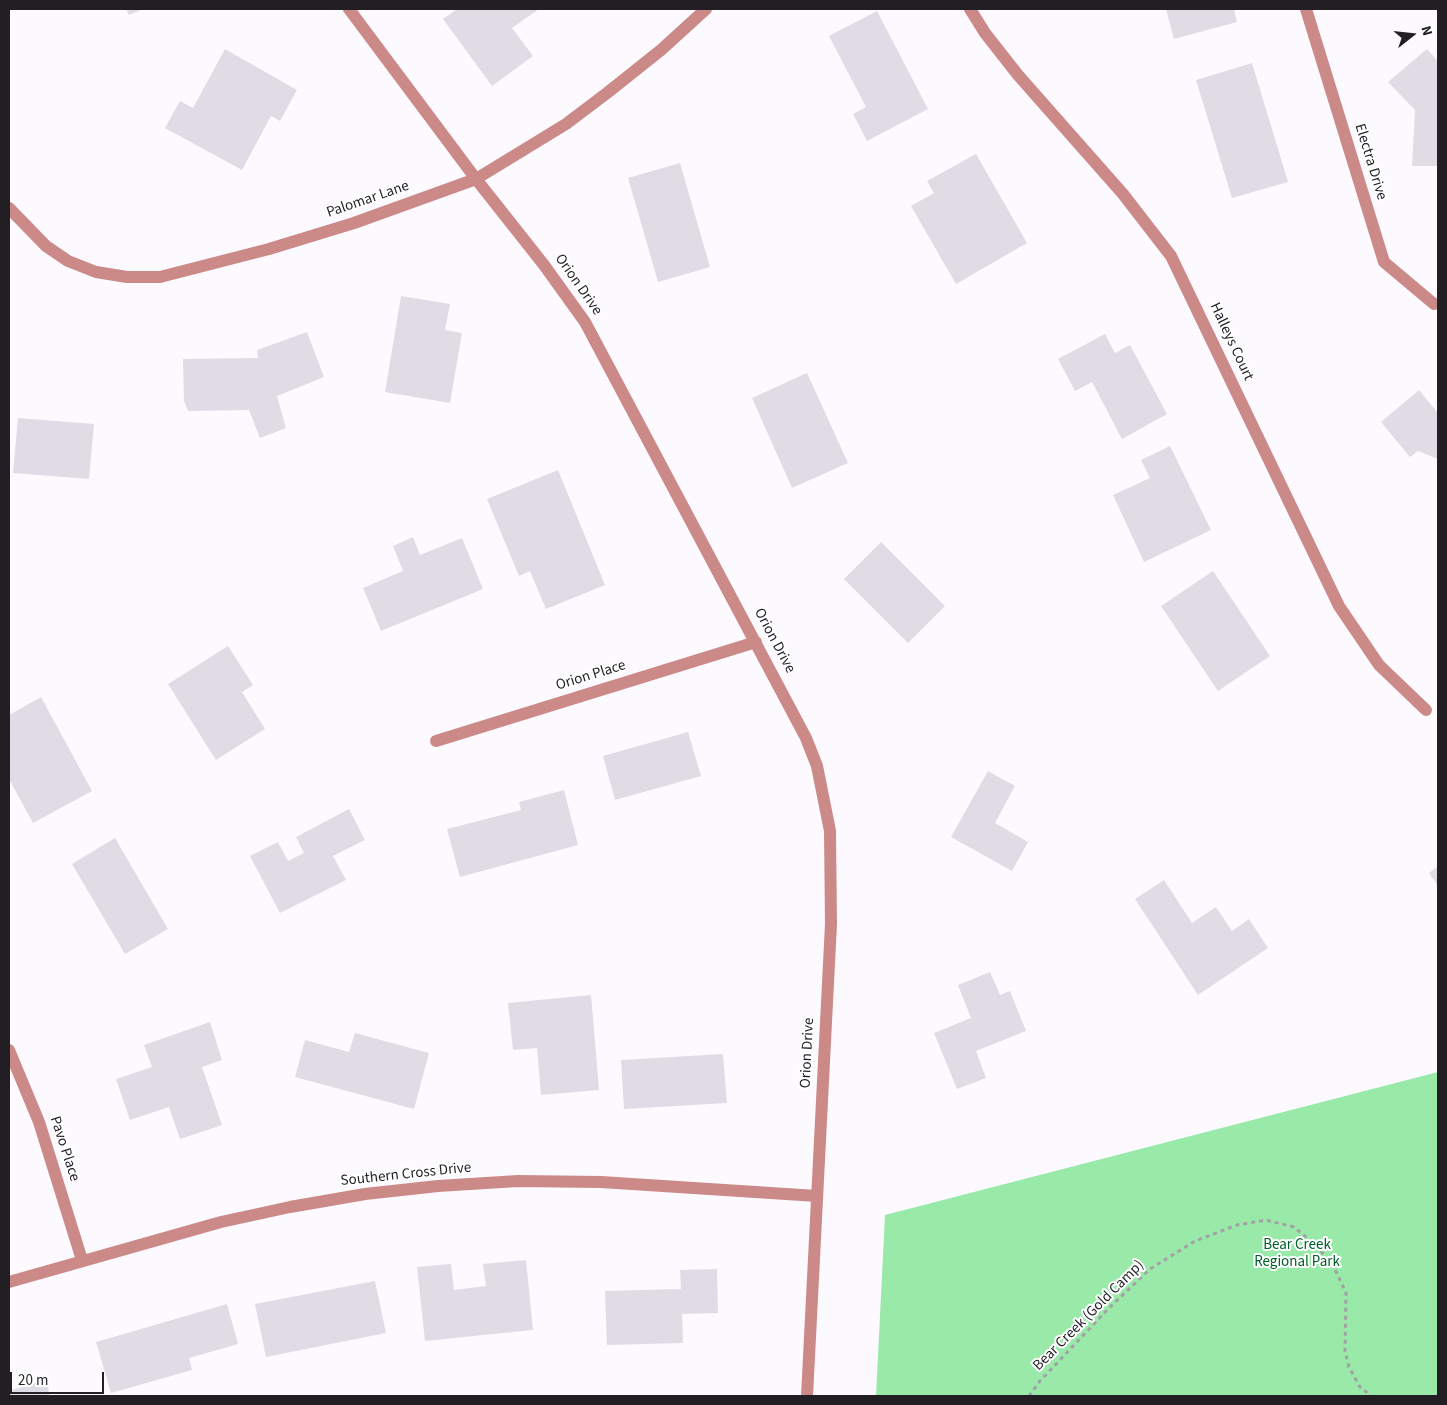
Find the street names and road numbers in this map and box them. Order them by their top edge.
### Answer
street label: Electra Drive [1350,122,1390,202]
street label: Palomar Lane [324,177,412,223]
street label: Orion Drive [550,251,606,319]
street label: Halleys Court [1205,300,1257,384]
street label: Orion Drive [749,606,799,676]
street label: Orion Place [554,657,628,695]
street label: Orion Drive [797,1017,819,1089]
street label: Pavo Place [45,1114,83,1184]
street label: Southern Cross Drive [340,1159,472,1191]
street label: Bear Creek (Gold Camp) [1030,1257,1148,1375]

